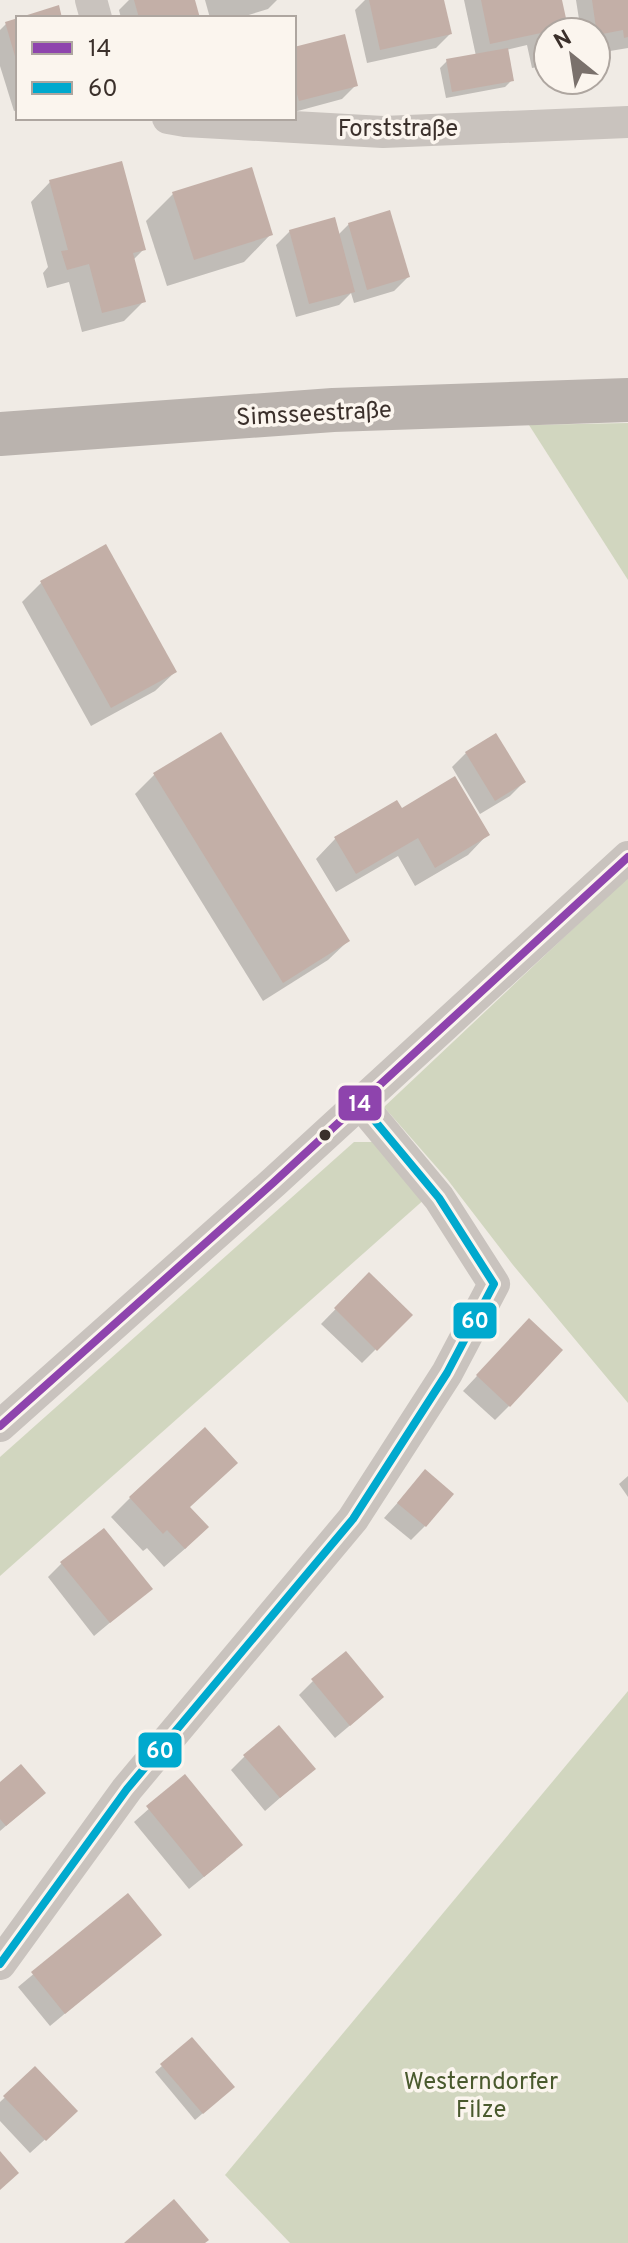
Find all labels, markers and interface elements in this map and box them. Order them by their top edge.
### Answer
legend [16,16,296,120]
north arrow [532,16,612,96]
text: N [550,25,577,56]
text: 14 [88,35,111,65]
text: 60 [88,75,118,105]
street label: Forststraße [338,115,458,145]
street label: Simsseestraße [235,396,393,434]
line badge: 14 [337,1084,383,1122]
text: 14 [349,1092,371,1119]
unlabelled marker [317,1127,333,1143]
line badge: 60 [452,1301,498,1340]
text: 60 [461,1309,489,1336]
line badge: 60 [137,1731,183,1769]
text: 60 [146,1739,174,1766]
park label: Westerndorfer Filze [404,2068,558,2126]

